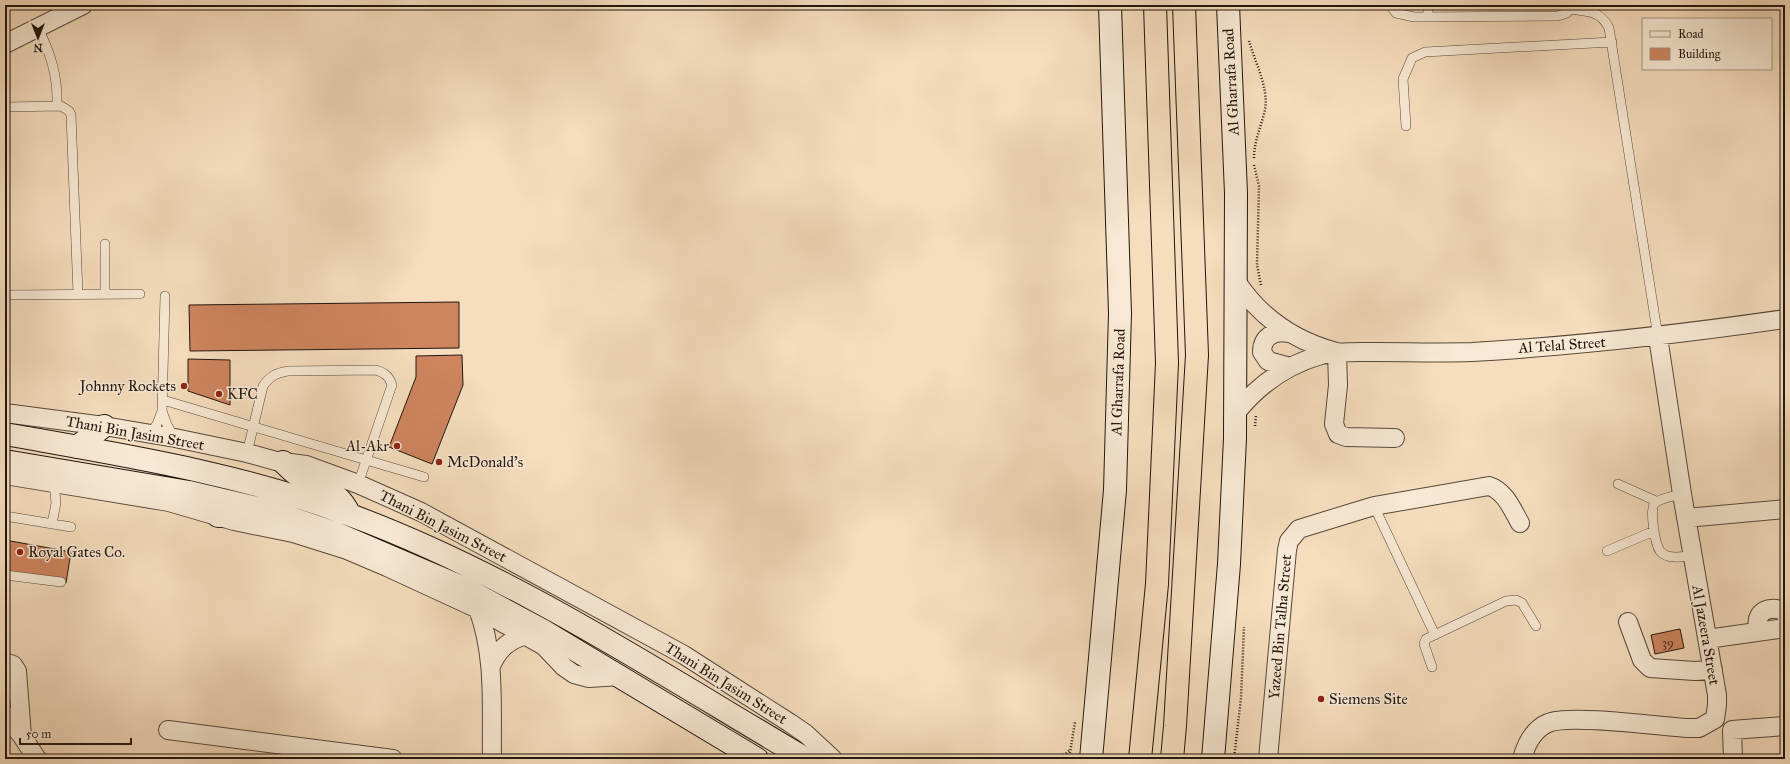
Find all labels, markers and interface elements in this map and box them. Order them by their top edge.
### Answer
north arrow [18,18,58,58]
legend [1642,18,1772,70]
text: Road [1678,27,1704,41]
street label: Al Gharrafa Road [1219,28,1243,137]
text: N [33,41,43,54]
text: Building [1678,47,1721,62]
street label: Al Gharrafa Road [1107,328,1129,437]
street label: Al Telal Street [1517,333,1607,357]
place label: Johnny Rockets [78,377,176,396]
marker: Johnny Rockets [179,381,189,391]
place label: KFC [227,385,258,403]
marker: KFC [214,389,224,399]
street label: Thani Bin Jasim Street [64,412,206,455]
place label: Al-Akr [345,437,389,455]
marker: Al-Akr [392,441,402,451]
place label: McDonald's [447,453,523,471]
marker: McDonald's [434,457,444,467]
street label: Thani Bin Jasim Street [376,486,510,567]
place label: Royal Gates Co. [28,543,125,561]
marker: Royal Gates Co. [15,547,25,557]
street label: Yazeed Bin Talha Street [1265,553,1295,700]
street label: Al Jazeera Street [1687,583,1724,687]
house number: 39 [1662,635,1674,651]
street label: Thani Bin Jasim Street [661,638,791,729]
place label: Siemens Site [1329,690,1408,708]
marker: Siemens Site [1316,694,1326,704]
scale bar [20,720,131,746]
text: 50 m [26,727,51,741]

